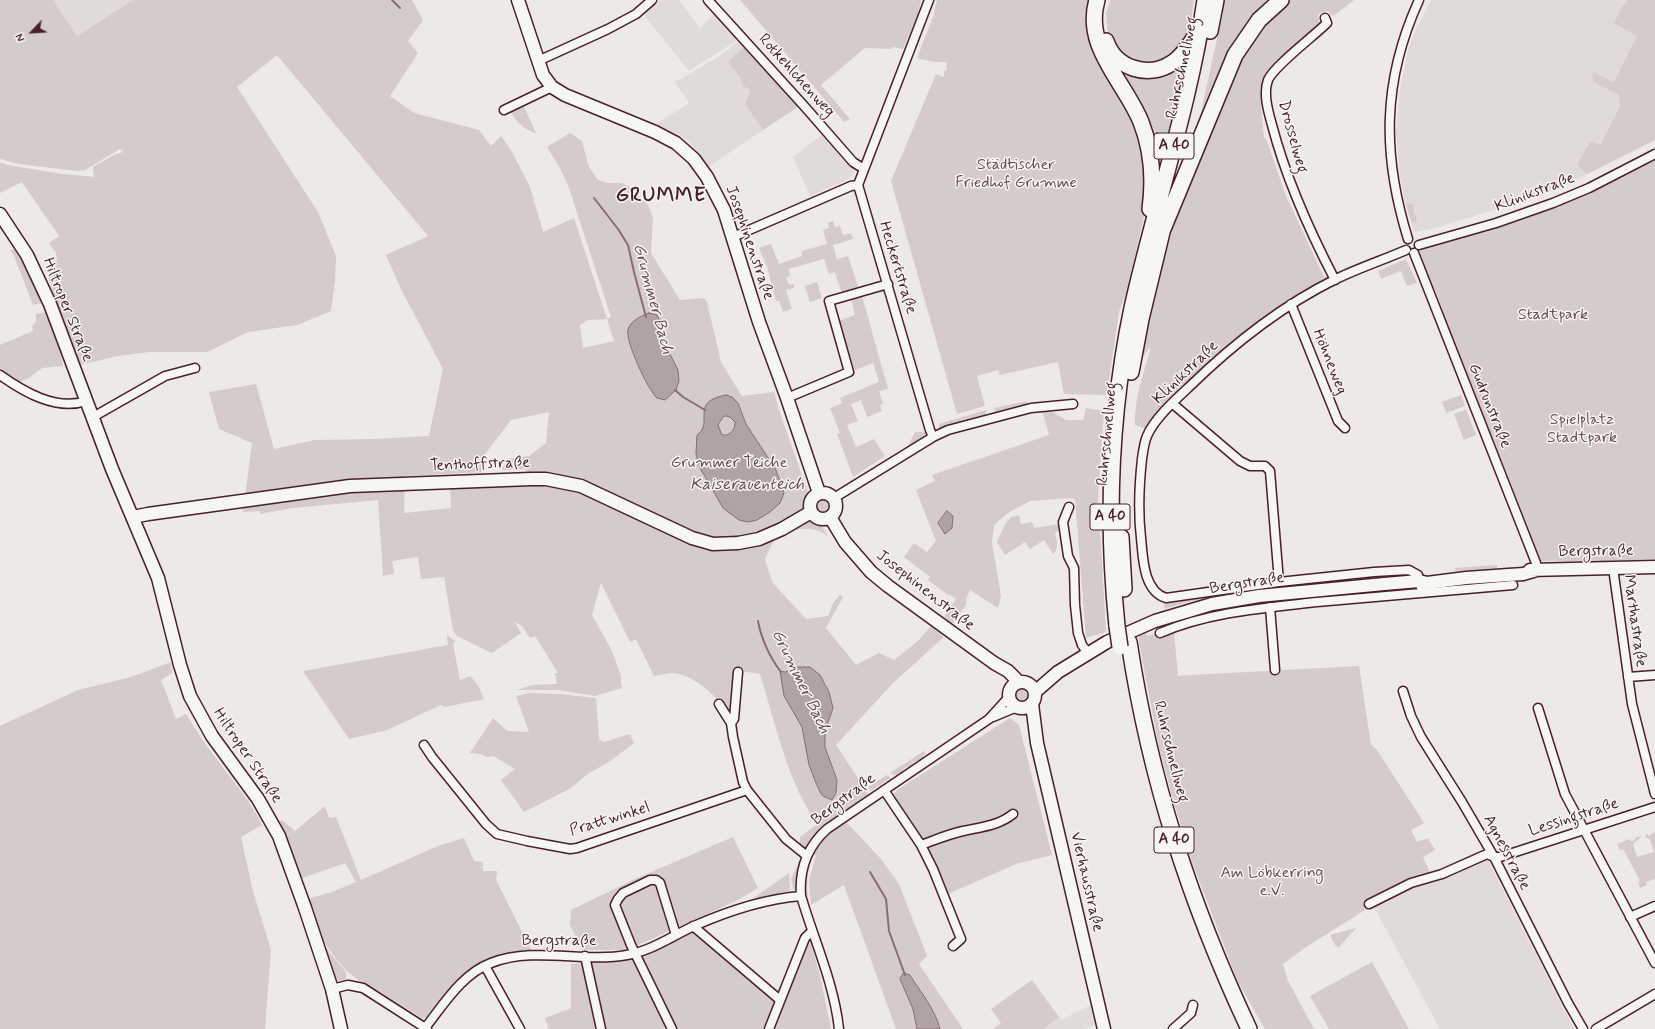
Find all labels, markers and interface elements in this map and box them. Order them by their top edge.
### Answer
north arrow [12,12,52,52]
street label: Ruhrschnellweg [1163,15,1203,121]
street label: Rotkehlchenweg [754,30,838,122]
text: N [13,31,29,43]
street label: Drosselweg [1273,98,1311,176]
road number: A 40 [1154,133,1194,159]
park label: Städtischer Friedhof Grumme [955,156,1077,194]
street label: Klinikstraße [1492,169,1578,217]
street label: Josephinenstraße [720,183,778,303]
district label: GRUMME [616,185,706,209]
street label: Heckertstraße [874,219,920,317]
water label: Grummer Bach [627,242,677,356]
street label: Hiltroper Straße [37,255,97,365]
park label: Stadtpark [1518,306,1588,326]
street label: Höhneweg [1307,326,1351,398]
street label: Klinikstraße [1149,337,1223,409]
street label: Gudrunstraße [1463,361,1515,451]
street label: Ruhrschnellweg [1094,381,1122,487]
park label: Spielplatz Stadtpark [1547,411,1617,449]
street label: Tenthoffstraße [430,454,530,476]
park label: Grummer Teiche [671,454,787,474]
water label: Kaiserauenteich [690,475,804,495]
road number: A 40 [1090,504,1130,530]
street label: Bergstraße [1558,542,1634,562]
street label: Josephinenstraße [872,547,978,635]
street label: Bergstraße [1208,569,1286,599]
street label: Marthastraße [1618,573,1650,669]
water label: Grummer Bach [766,627,834,737]
street label: Ruhrschnellweg [1148,699,1192,805]
street label: Hiltroper Straße [208,705,286,807]
street label: Bergstraße [808,770,880,830]
street label: Lessingstraße [1527,794,1621,842]
street label: Prattwinkel [567,799,653,841]
street label: Agnesstraße [1478,812,1534,894]
road number: A 40 [1154,827,1194,853]
street label: Vierhausstraße [1065,830,1107,934]
park label: Am Löbkerring e.V. [1220,864,1324,902]
street label: Bergstraße [521,932,597,952]

